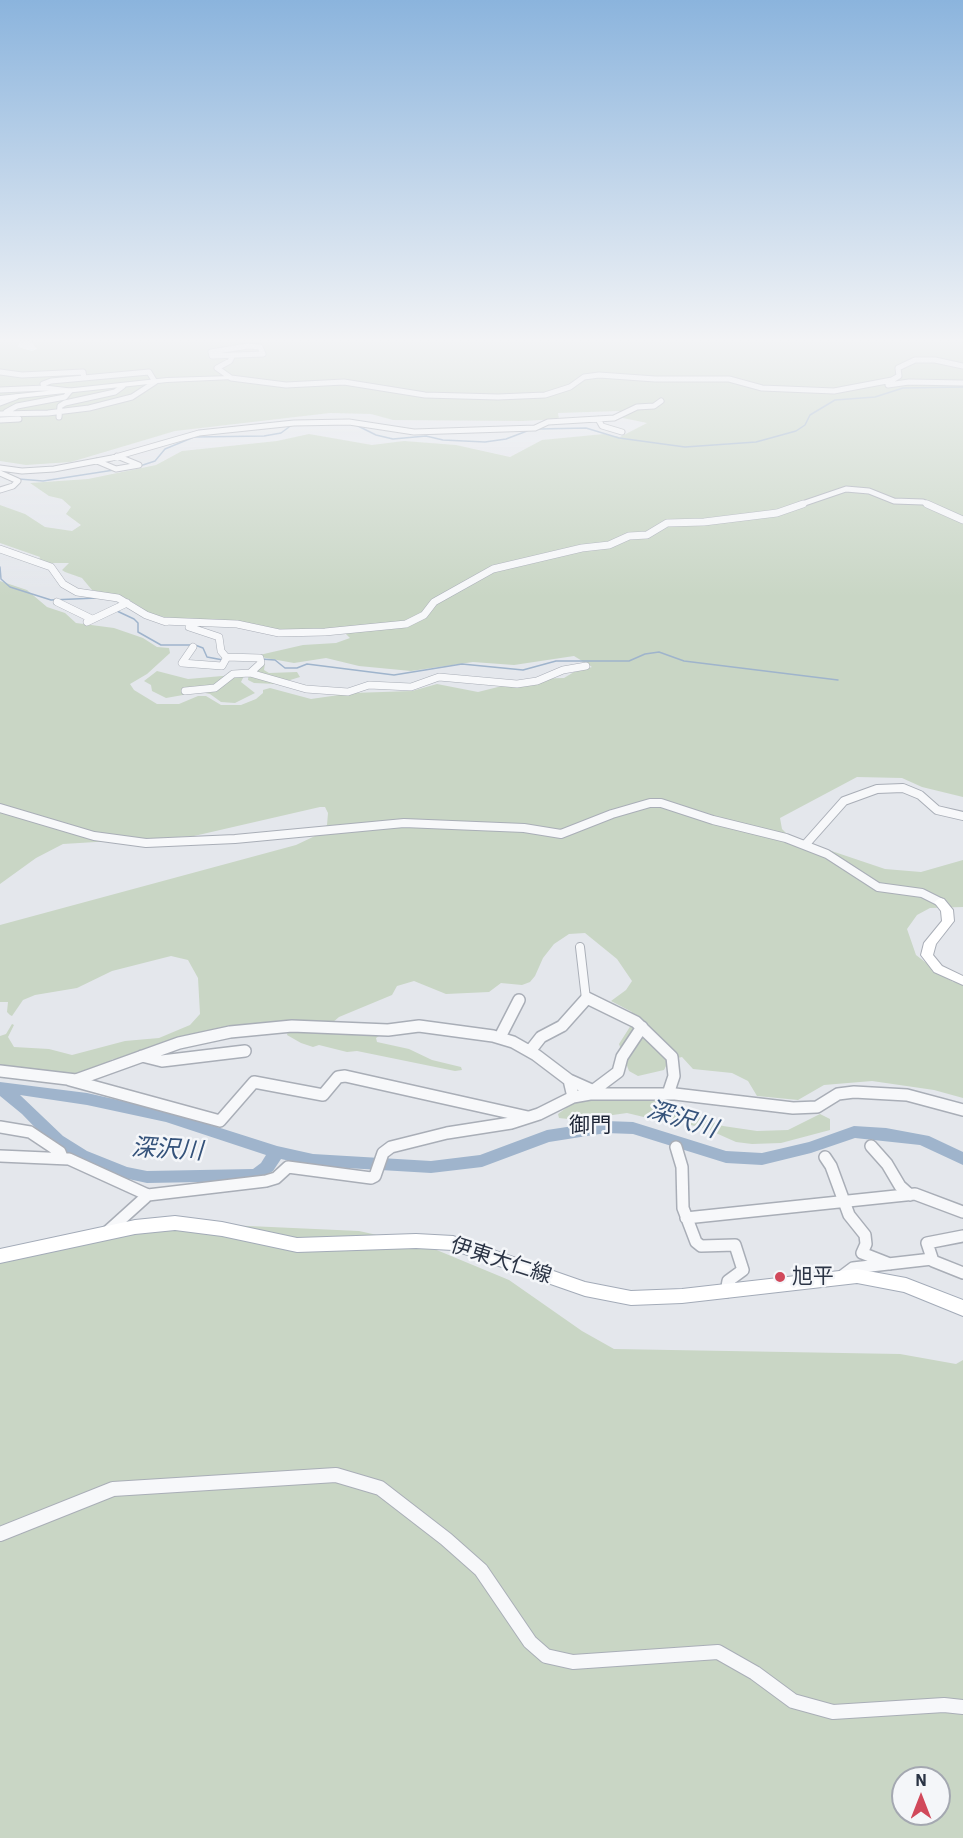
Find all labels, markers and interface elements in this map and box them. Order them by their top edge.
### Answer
water label: 深沢川 [643,1096,721,1144]
district label: 御門 [569,1113,611,1139]
water label: 深沢川 [130,1134,204,1166]
street label: 伊東大仁線 [447,1233,555,1289]
place label: 旭平 [792,1264,834,1290]
marker: 旭平 [773,1270,787,1284]
north arrow [891,1766,951,1826]
text: N [915,1770,927,1790]

